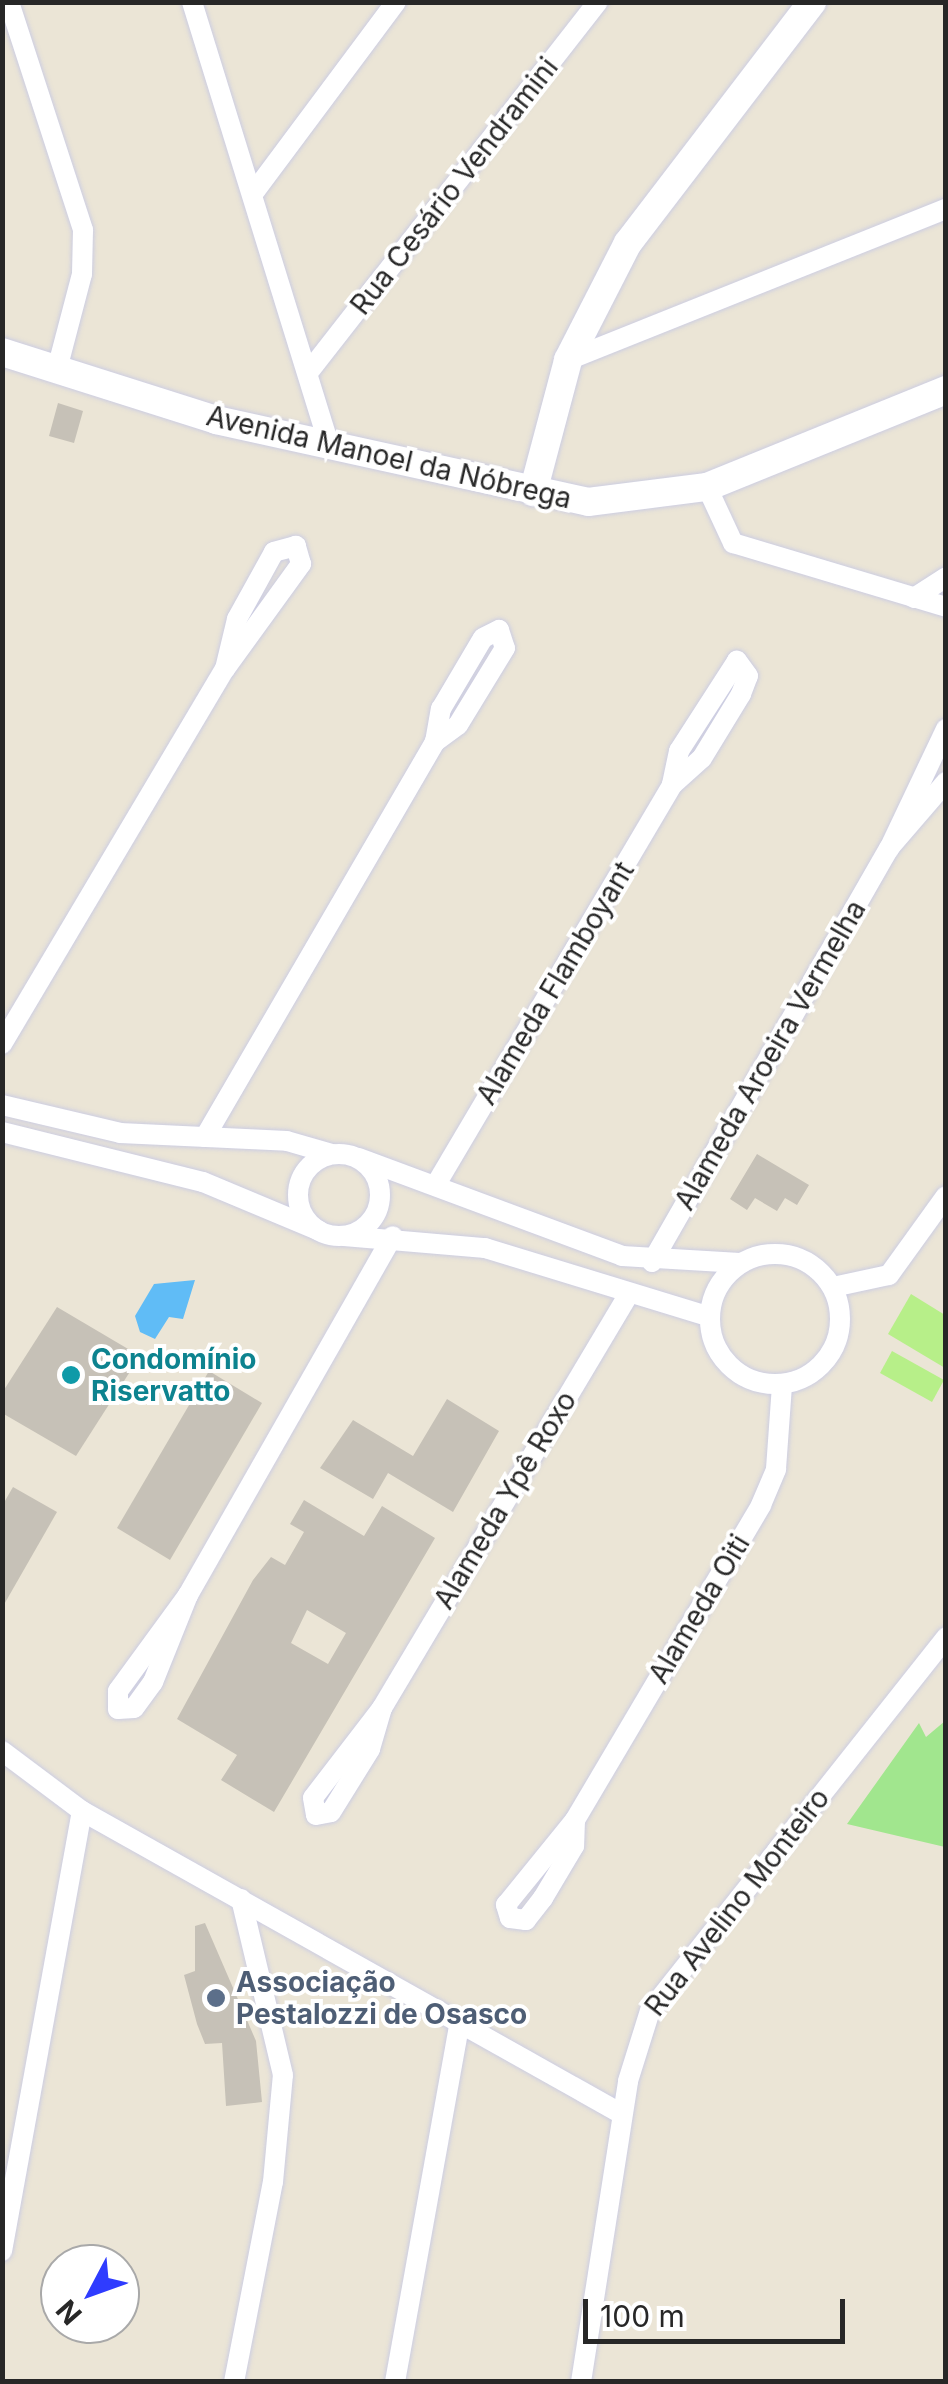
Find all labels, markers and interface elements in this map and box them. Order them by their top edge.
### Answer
street label: Rua Cesário Vendramini [343,51,565,321]
street label: Avenida Manoel da Nóbrega [203,399,575,515]
street label: Alameda Flamboyant [469,855,641,1111]
street label: Alameda Aroeira Vermelha [667,894,873,1216]
place label: Condomínio Riservatto [91,1342,256,1408]
marker: Condomínio Riservatto [60,1364,82,1386]
street label: Alameda Ypê Roxo [427,1385,583,1615]
street label: Alameda Oiti [641,1529,757,1689]
street label: Rua Avelino Monteiro [638,1782,836,2022]
place label: Associação Pestalozzi de Osasco [236,1965,527,2031]
marker: Associação Pestalozzi de Osasco [205,1987,227,2009]
north arrow [40,2244,140,2344]
scale bar [588,2279,850,2341]
text: N [49,2293,89,2332]
text: 100 m [600,2298,685,2334]

